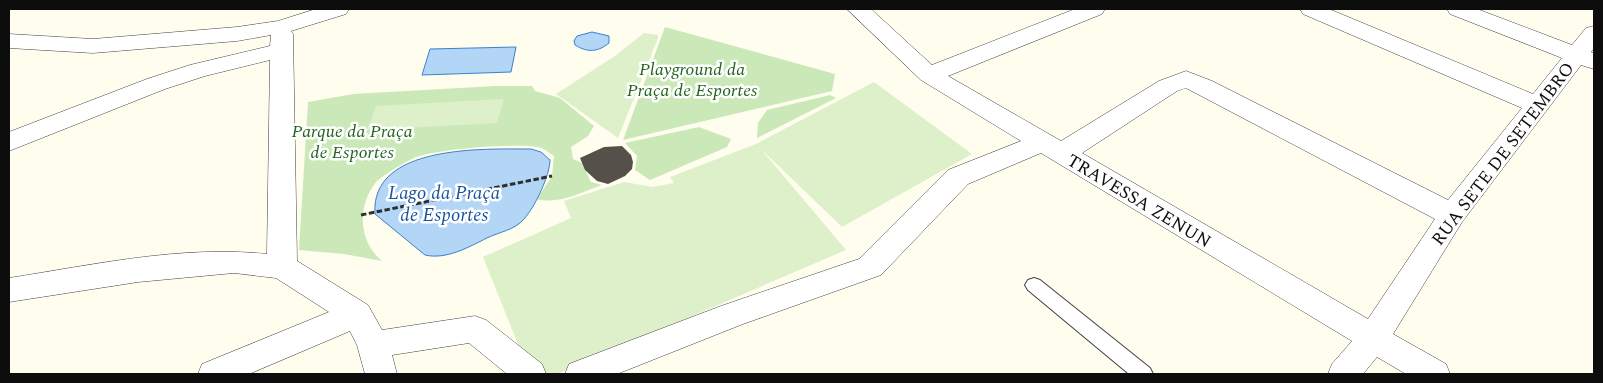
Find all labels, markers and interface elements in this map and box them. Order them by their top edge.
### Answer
park label: Playground da Praça de Esportes [627,56,758,104]
street label: RUA SETE DE SETEMBRO [1425,56,1581,252]
park label: Parque da Praça de Esportes [291,118,413,166]
street label: TRAVESSA ZENUN [1062,147,1216,255]
water label: Lago da Praça de Esportes [388,179,500,230]

